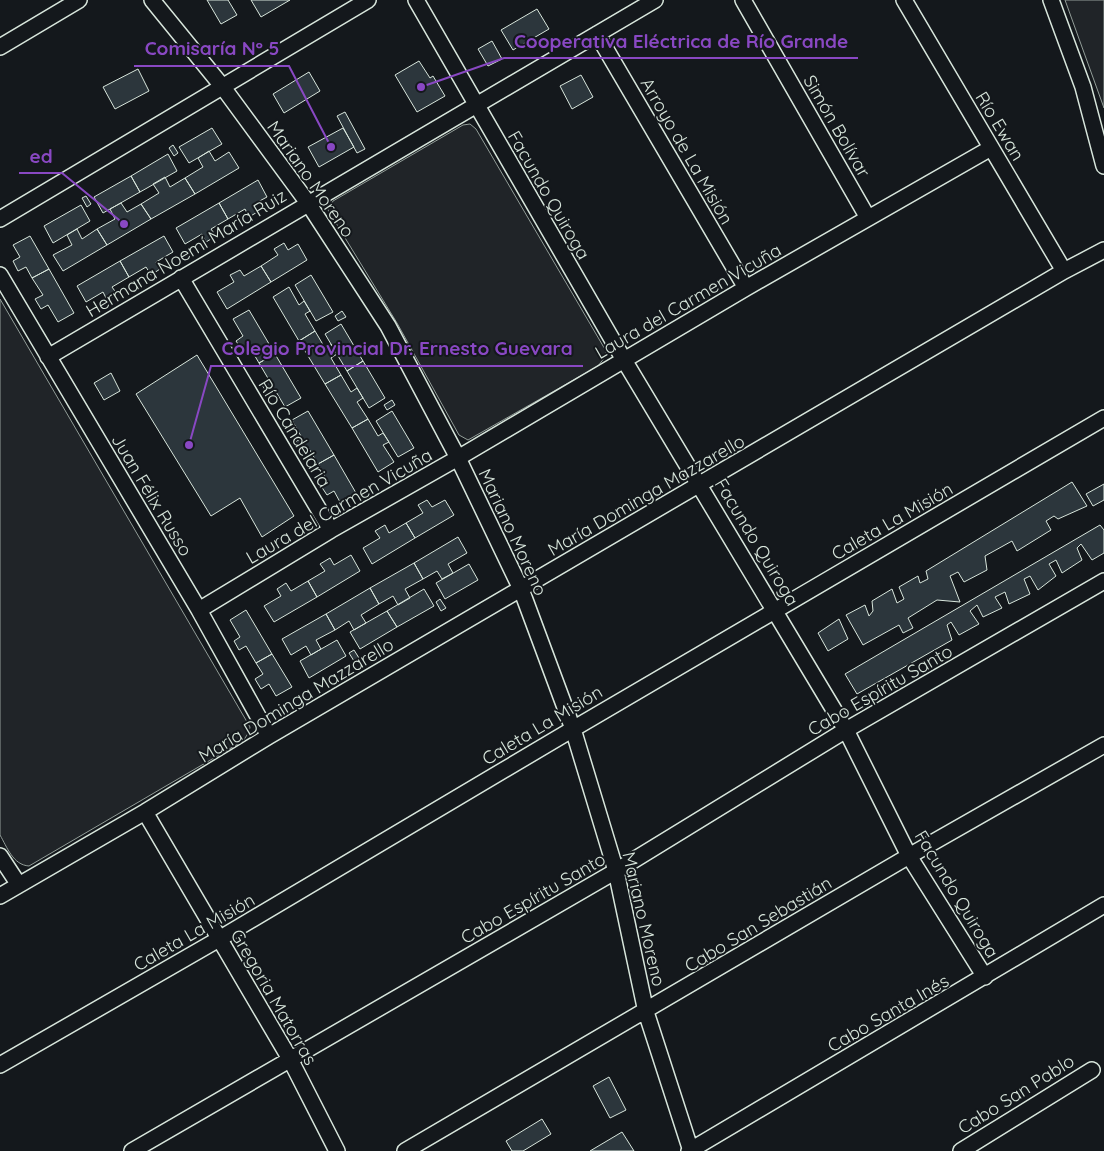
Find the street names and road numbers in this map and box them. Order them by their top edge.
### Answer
street label: Simón Bolívar [798,71,876,181]
street label: Arroyo de La Misión [636,74,738,228]
street label: Río Ewan [970,87,1030,165]
street label: Mariano Moreno [262,116,360,242]
street label: Facundo Quiroga [503,127,595,263]
street label: Hermana Noemí María Ruiz [82,184,290,322]
street label: Laura del Carmen Vicuña [591,238,785,364]
street label: Río Candelaria [254,375,336,491]
street label: María Dominga Mazzarello [543,429,749,561]
street label: Juan Félix Russo [107,430,197,560]
street label: Laura del Carmen Vicuña [242,443,436,569]
street label: Mariano Moreno [474,465,552,599]
street label: Facundo Quiroga [710,474,804,610]
street label: Caleta La Misión [827,477,957,565]
street label: María Dominga Mazzarello [194,633,398,767]
street label: Cabo Espíritu Santo [804,639,956,741]
street label: Caleta La Misión [478,680,606,770]
street label: Facundo Quiroga [910,826,1004,962]
street label: Cabo Espíritu Santo [457,847,609,949]
street label: Mariano Moreno [617,849,671,989]
street label: Cabo San Sebastián [680,871,836,977]
street label: Caleta La Misión [129,888,259,976]
street label: Gregoria Matorras [226,925,322,1069]
street label: Cabo Santa Inés [823,969,953,1057]
street label: Cabo San Pablo [954,1049,1078,1139]

